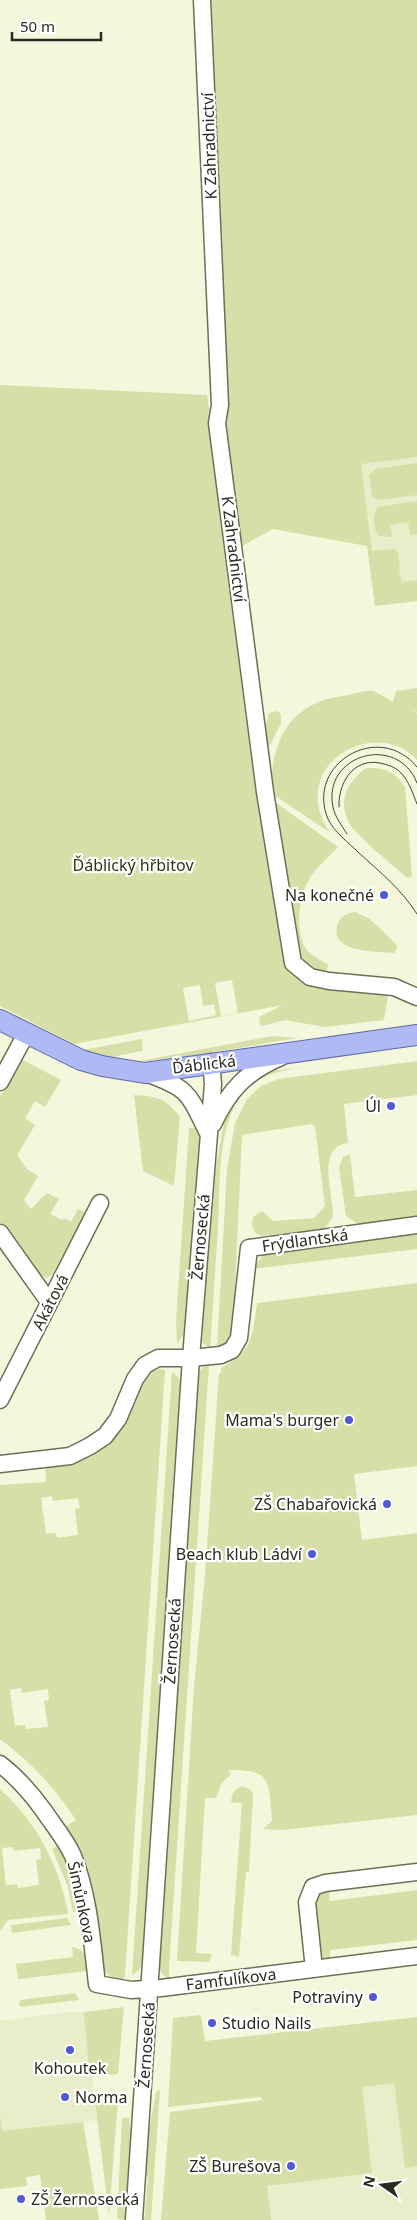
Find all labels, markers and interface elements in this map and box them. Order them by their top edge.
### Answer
scale bar [12,10,101,42]
text: 50 m [20,16,55,36]
street label: K Zahradnictví [196,91,222,200]
street label: K Zahradnictví [217,495,252,604]
park label: Ďáblický hřbitov [72,854,194,876]
place label: Na konečné [285,884,374,906]
marker: Na konečné [378,889,390,901]
street label: Ďáblická [171,1049,237,1079]
place label: Úl [365,1095,381,1117]
marker: Úl [385,1100,397,1112]
street label: Žernosecká [185,1193,215,1281]
street label: Frýdlantská [260,1223,350,1257]
street label: Akátová [27,1270,73,1334]
place label: Mama's burger [225,1409,339,1431]
marker: Mama's burger [343,1414,355,1426]
place label: ZŠ Chabařovická [254,1493,377,1515]
marker: ZŠ Chabařovická [381,1498,393,1510]
place label: Beach klub Ládví [176,1543,303,1565]
marker: Beach klub Ládví [306,1548,318,1560]
street label: Žernosecká [158,1597,186,1685]
street label: Šimůnkova [63,1859,101,1945]
street label: Famfulíkova [185,1963,277,1995]
place label: Potraviny [292,1986,364,2008]
marker: Potraviny [367,1991,379,2003]
street label: Žernosecká [132,2001,160,2089]
place label: Studio Nails [222,2012,311,2034]
marker: Studio Nails [206,2017,218,2029]
marker: Kohoutek [64,2044,76,2056]
place label: Kohoutek [34,2057,107,2079]
place label: Norma [75,2086,127,2108]
marker: Norma [59,2091,71,2103]
place label: ZŠ Burešova [189,2155,281,2177]
marker: ZŠ Burešova [285,2160,297,2172]
north arrow [357,2160,407,2210]
text: N [358,2174,379,2190]
place label: ZŠ Žernosecká [31,2188,139,2210]
marker: ZŠ Žernosecká [15,2193,27,2205]

